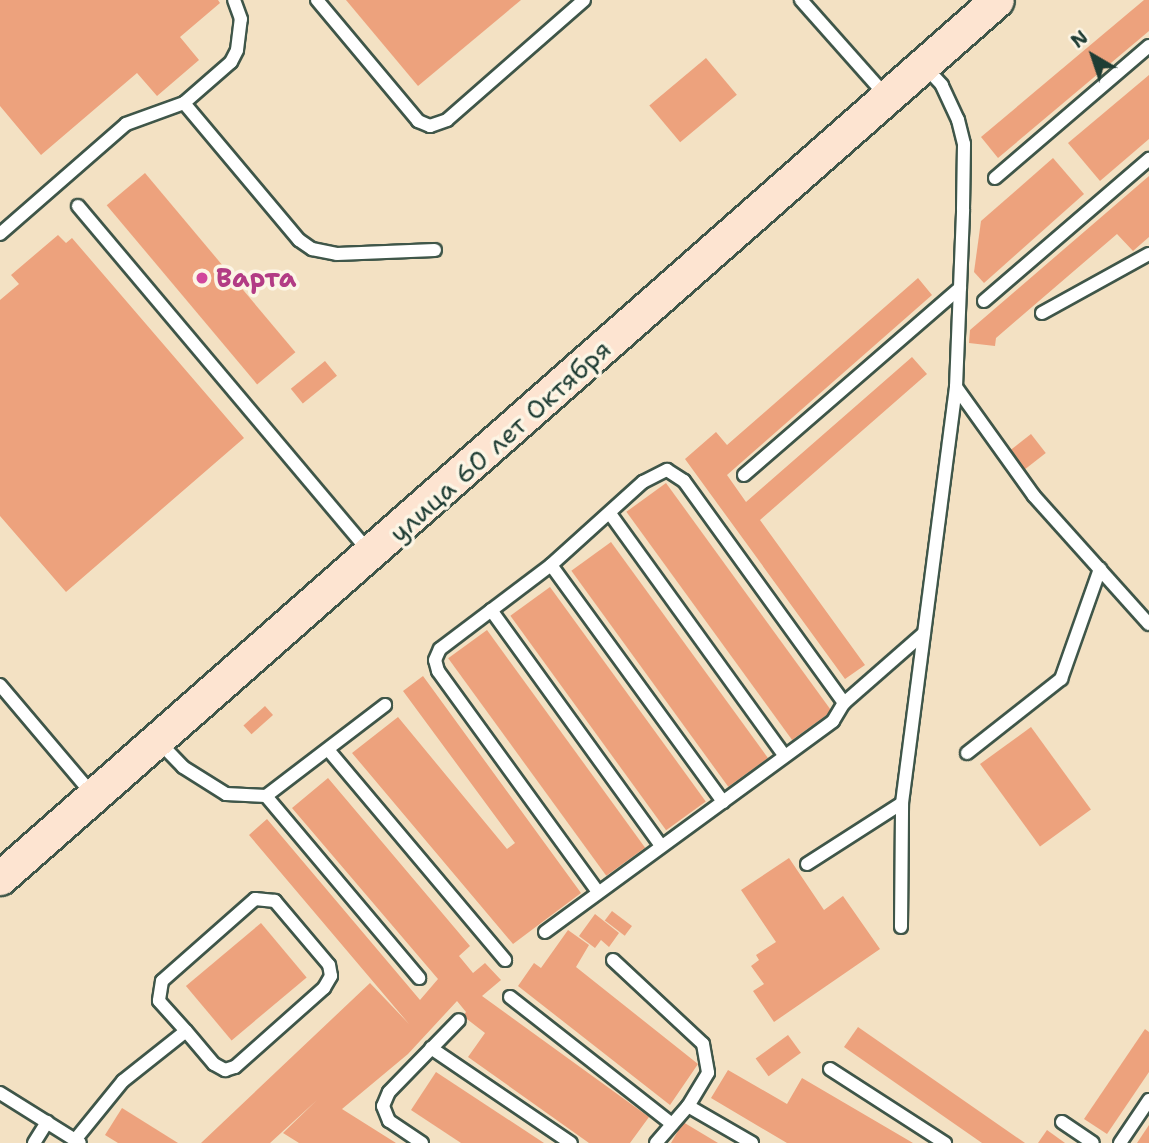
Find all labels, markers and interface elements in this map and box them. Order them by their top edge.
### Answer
north arrow [1058,21,1128,91]
text: N [1066,25,1093,54]
place label: Варта [216,262,297,294]
marker: Варта [194,270,210,286]
street label: улица 60 лет Октября [383,333,617,549]

